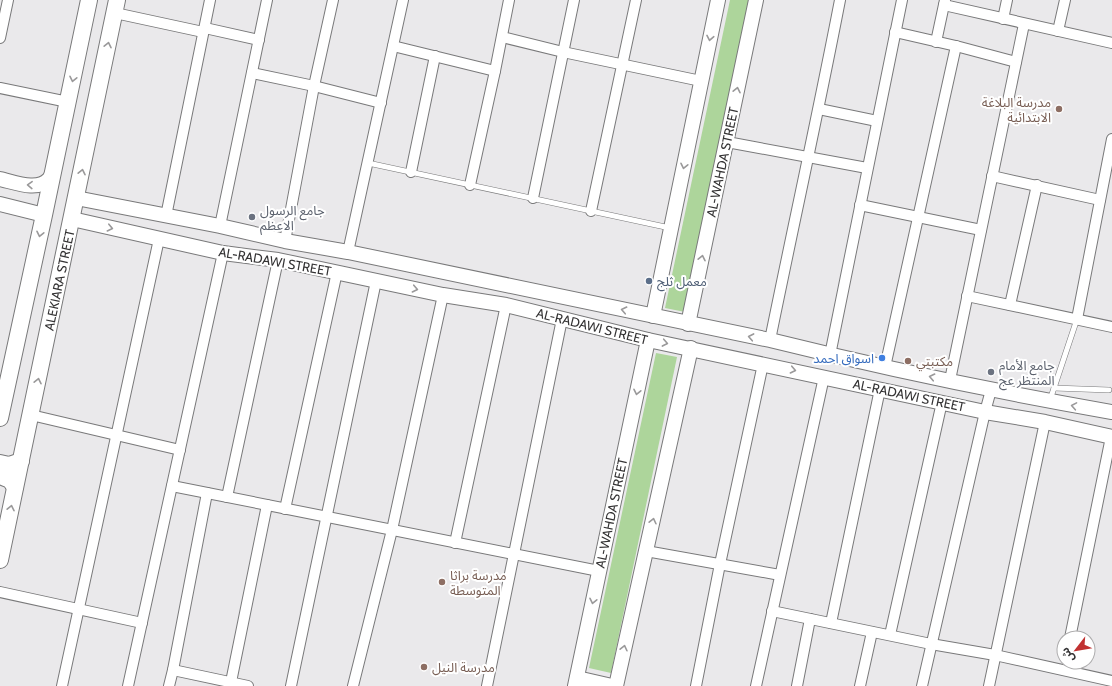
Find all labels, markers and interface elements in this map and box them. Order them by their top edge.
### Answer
one-way arrow [706,35,715,41]
one-way arrow [104,41,112,48]
one-way arrow [69,76,77,82]
one-way arrow [733,87,741,93]
place label: مدرسة البلاغة الابتدائية [982,94,1051,125]
marker: مدرسة البلاغة الابتدائية [1054,104,1064,114]
street label: AL-WAHDA STREET [703,105,741,218]
one-way arrow [680,162,689,169]
one-way arrow [77,169,85,175]
one-way arrow [27,180,33,189]
place label: جامع الرسول الاعظم [260,202,325,236]
marker: جامع الرسول الاعظم [247,212,257,222]
one-way arrow [106,223,113,231]
street label: ALEKIARA STREET [40,228,78,332]
one-way arrow [37,231,45,237]
street label: AL-RADAWI STREET [217,243,333,279]
one-way arrow [697,255,705,261]
place label: معمل ثلج [657,273,707,292]
marker: معمل ثلج [644,276,654,286]
one-way arrow [412,284,419,292]
street label: AL-RADAWI STREET [535,304,649,348]
one-way arrow [621,306,627,314]
one-way arrow [748,333,754,341]
one-way arrow [662,339,669,347]
place label: اسواق احمد [813,350,874,366]
marker: اسواق احمد [877,353,887,363]
place label: مكتبتي [916,353,953,372]
marker: مكتبتي [903,356,913,366]
place label: جامع الأمام المنتظر عج [999,357,1055,391]
one-way arrow [790,365,796,374]
marker: جامع الأمام المنتظر عج [986,367,996,377]
one-way arrow [929,373,936,381]
street label: AL-RADAWI STREET [852,375,967,415]
one-way arrow [33,378,41,384]
one-way arrow [633,388,641,395]
one-way arrow [1071,402,1077,410]
street label: AL-WAHDA STREET [592,456,630,569]
one-way arrow [6,505,14,512]
one-way arrow [648,518,656,524]
place label: مدرسة براثا المتوسطة [450,567,507,598]
marker: مدرسة براثا المتوسطة [437,577,447,587]
one-way arrow [590,598,598,604]
north arrow [1056,630,1096,670]
one-way arrow [620,645,628,651]
text: ش [1058,645,1077,665]
place label: مدرسة النيل [432,659,495,676]
marker: مدرسة النيل [419,662,429,672]

